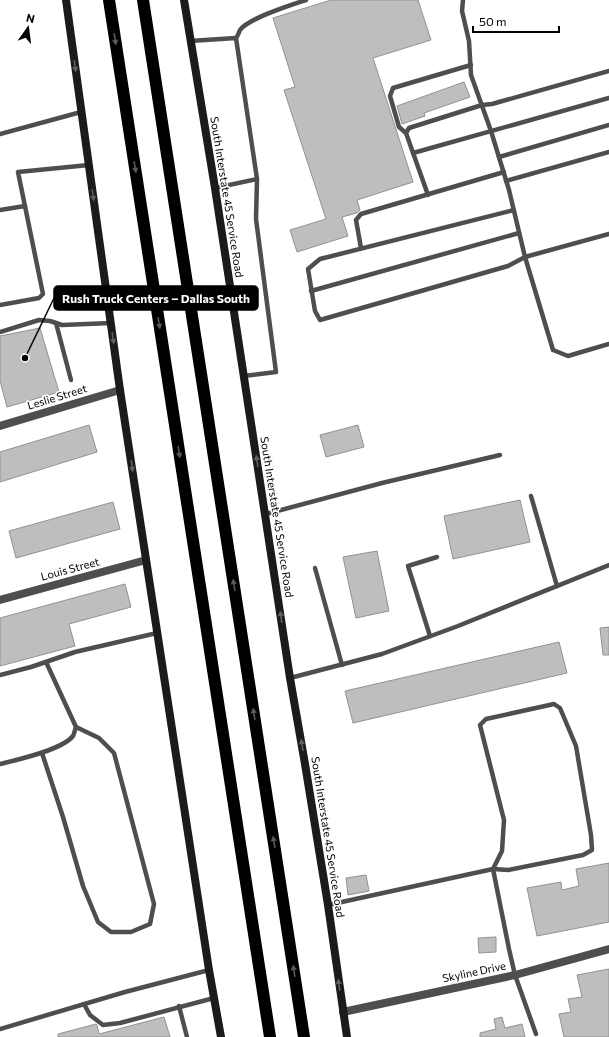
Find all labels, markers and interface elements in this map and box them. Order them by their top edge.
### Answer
north arrow [8,8,48,48]
scale bar [473,8,559,34]
text: N [25,11,36,25]
text: 50 m [479,14,507,28]
one-way arrow [112,32,118,45]
one-way arrow [72,60,78,72]
street label: South Interstate 45 Service Road [208,116,247,278]
one-way arrow [132,161,138,173]
one-way arrow [90,189,96,201]
callout: Rush Truck Centers – Dallas South [54,286,258,310]
text: Rush Truck Centers – Dallas South [62,291,250,305]
one-way arrow [156,317,162,329]
one-way arrow [110,332,116,344]
street label: Leslie Street [25,381,89,412]
street label: South Interstate 45 Service Road [258,436,297,598]
one-way arrow [176,446,182,458]
one-way arrow [254,455,260,467]
one-way arrow [129,460,135,472]
street label: Louis Street [39,554,101,583]
one-way arrow [231,579,237,591]
one-way arrow [278,611,284,623]
one-way arrow [251,708,257,720]
one-way arrow [299,739,305,752]
street label: South Interstate 45 Service Road [309,756,348,918]
one-way arrow [271,836,277,848]
street label: Skyline Drive [441,958,507,985]
one-way arrow [291,965,297,977]
one-way arrow [336,978,342,991]

